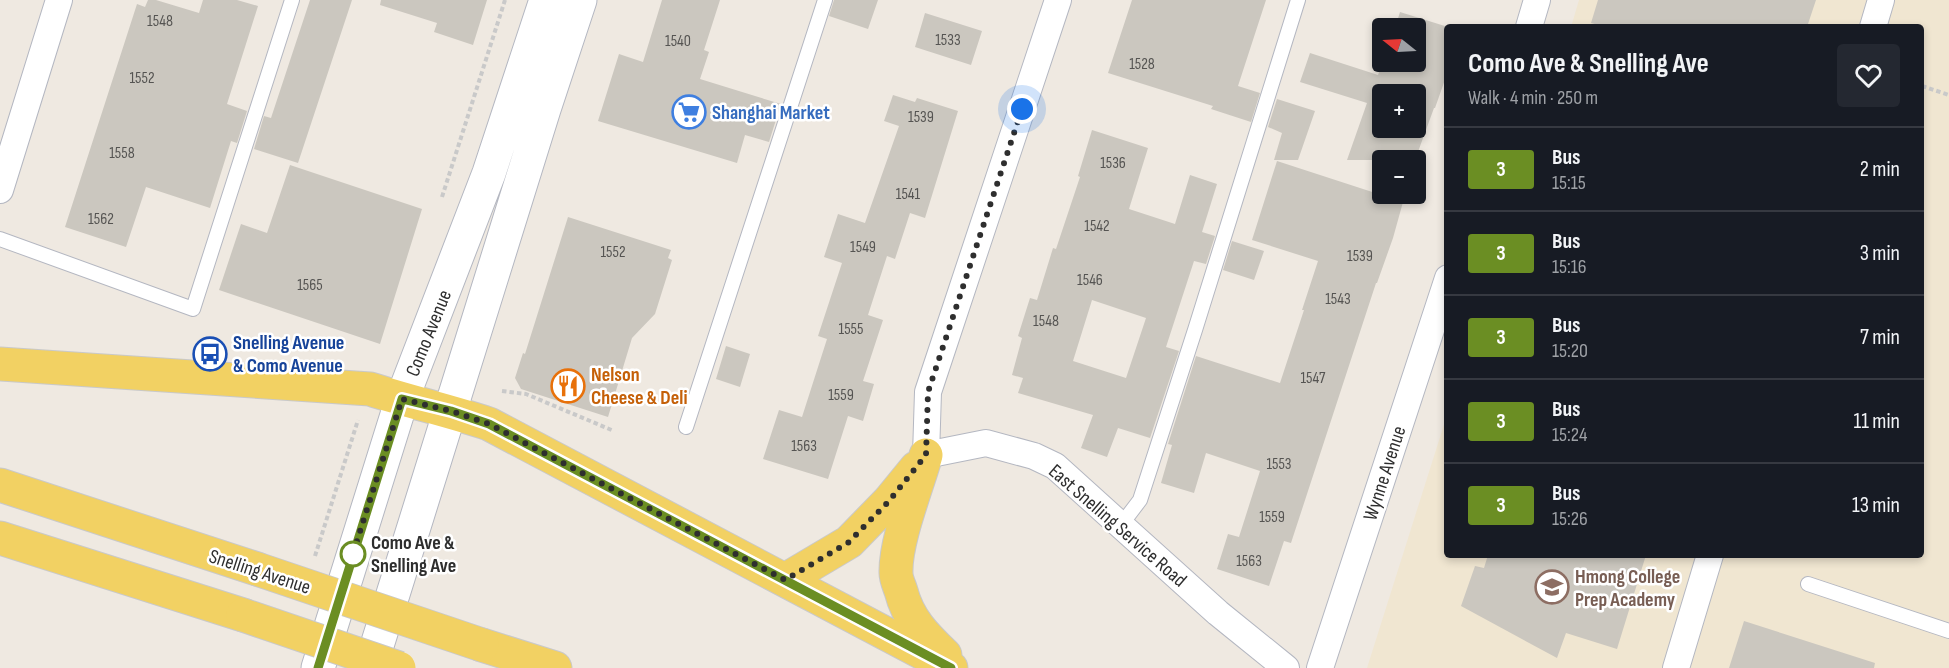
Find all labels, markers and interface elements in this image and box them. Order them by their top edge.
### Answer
house number: 1548 [147,12,173,31]
north arrow [1372,18,1426,72]
map controls [1372,18,1426,204]
house number: 1533 [935,31,961,50]
house number: 1540 [665,32,691,51]
button: heart [1837,44,1900,107]
text: Como Ave & Snelling Ave [1468,47,1709,80]
house number: 1528 [1129,55,1155,74]
house number: 1552 [129,69,155,88]
button: + [1372,84,1426,138]
text: Walk · 4 min · 250 m [1468,86,1598,110]
supermarket icon: Shanghai Market [671,94,707,130]
your location [1007,94,1037,124]
place label: Shanghai Market [712,101,830,125]
house number: 1539 [908,108,934,127]
house number: 1558 [109,144,135,163]
text: Bus [1552,144,1581,171]
button: − [1372,150,1426,204]
house number: 1536 [1100,154,1126,173]
text: 2 min [1860,156,1900,183]
text: 3 [1496,157,1506,182]
text: 15:15 [1552,171,1586,195]
house number: 1541 [896,185,921,204]
house number: 1562 [88,210,114,229]
house number: 1542 [1084,217,1110,236]
text: Bus [1552,228,1581,255]
house number: 1549 [850,238,876,257]
text: 3 min [1860,240,1900,267]
text: 3 [1496,241,1506,266]
house number: 1552 [600,243,626,262]
house number: 1539 [1347,247,1373,266]
text: 15:16 [1552,255,1587,279]
house number: 1546 [1077,271,1103,290]
house number: 1565 [297,276,323,295]
street label: Como Avenue [401,287,457,380]
house number: 1543 [1325,290,1351,309]
house number: 1548 [1033,312,1059,331]
text: Bus [1552,312,1581,339]
house number: 1555 [839,320,863,339]
text: 7 min [1860,324,1900,351]
text: 3 [1496,325,1506,350]
place label: Snelling Avenue & Como Avenue [233,331,344,378]
bus stop icon: Snelling Avenue & Como Avenue [192,336,228,372]
text: 15:20 [1552,339,1588,363]
place label: Nelson Cheese & Deli [591,363,688,410]
restaurant icon: Nelson Cheese & Deli [550,368,586,404]
house number: 1547 [1300,369,1326,388]
house number: 1559 [828,386,854,405]
text: Bus [1552,396,1581,423]
text: 11 min [1853,408,1900,435]
text: 3 [1496,409,1506,434]
street label: Wynne Avenue [1358,423,1411,524]
text: 15:24 [1552,423,1587,447]
house number: 1563 [791,437,817,456]
house number: 1553 [1266,455,1292,474]
street label: East Snelling Service Road [1043,459,1191,592]
text: Bus [1552,480,1581,507]
text: 13 min [1852,492,1900,519]
text: 3 [1496,493,1506,518]
text: 15:26 [1552,507,1588,531]
house number: 1559 [1259,508,1285,527]
place label: Como Ave & Snelling Ave [371,531,456,578]
marker: Como Ave & Snelling Ave [340,541,366,567]
street label: Snelling Avenue [206,544,314,600]
house number: 1563 [1236,552,1262,571]
place label: Hmong College Prep Academy [1575,565,1680,612]
school or university icon: Hmong College Prep Academy [1534,569,1570,605]

